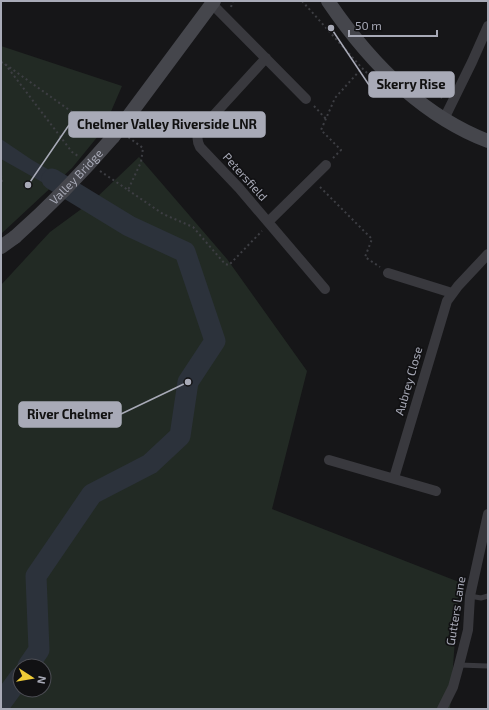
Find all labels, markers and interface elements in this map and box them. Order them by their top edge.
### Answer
scale bar [349,12,437,38]
text: 50 m [355,18,382,32]
callout: Skerry Rise [369,72,454,97]
text: Skerry Rise [376,76,446,92]
callout: Chelmer Valley Riverside LNR [69,112,265,137]
text: Chelmer Valley Riverside LNR [77,116,258,132]
street label: Valley Bridge [46,146,105,207]
street label: Petersfield [221,150,271,203]
street label: Aubrey Close [392,345,425,417]
callout: River Chelmer [19,402,121,427]
text: River Chelmer [27,406,113,422]
street label: Gutters Lane [443,575,467,646]
north arrow [12,658,52,698]
text: N [35,675,49,685]

